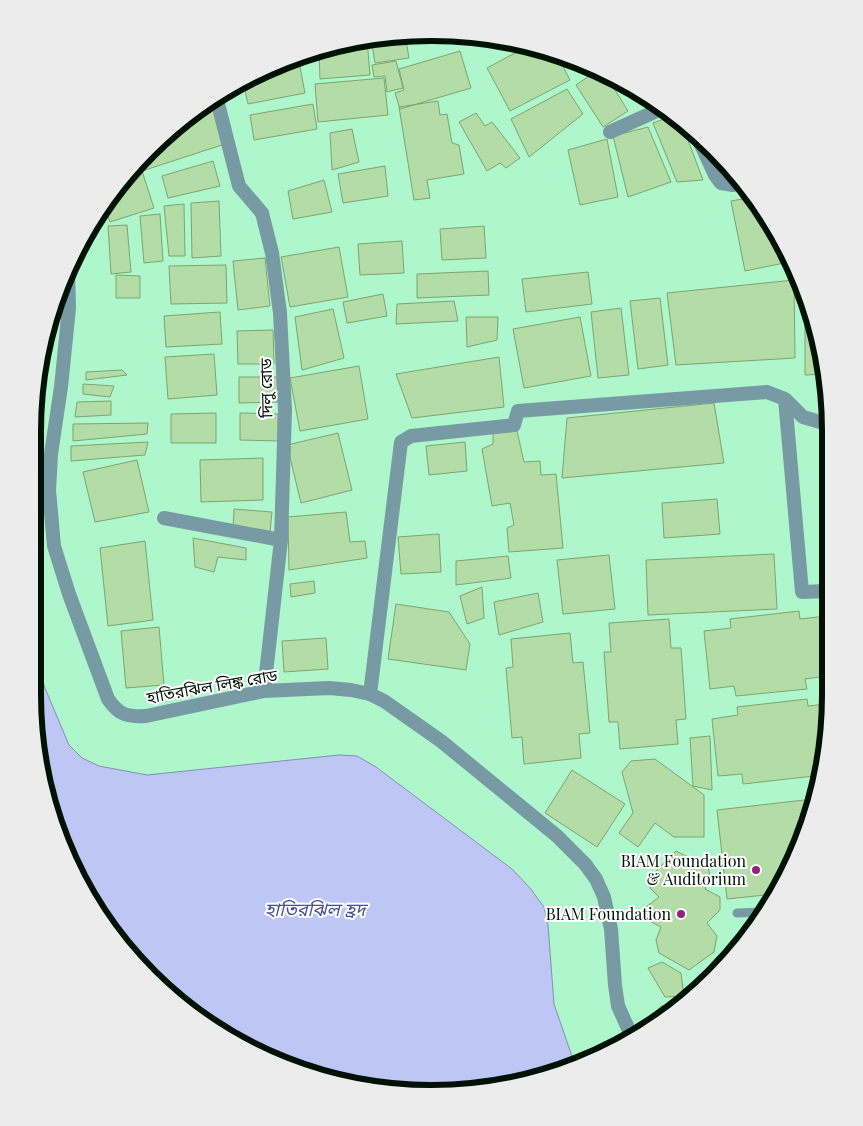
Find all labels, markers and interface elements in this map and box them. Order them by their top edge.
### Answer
street label: দিলু রোড [254,357,277,419]
street label: হাতিরঝিল লিঙ্ক রোড [144,664,280,708]
place label: BIAM Foundation & Auditorium [621,850,746,889]
marker: BIAM Foundation & Auditorium [750,864,762,876]
water label: হাতিরঝিল হ্রদ [265,897,368,921]
place label: BIAM Foundation [546,903,671,924]
marker: BIAM Foundation [675,908,687,920]

